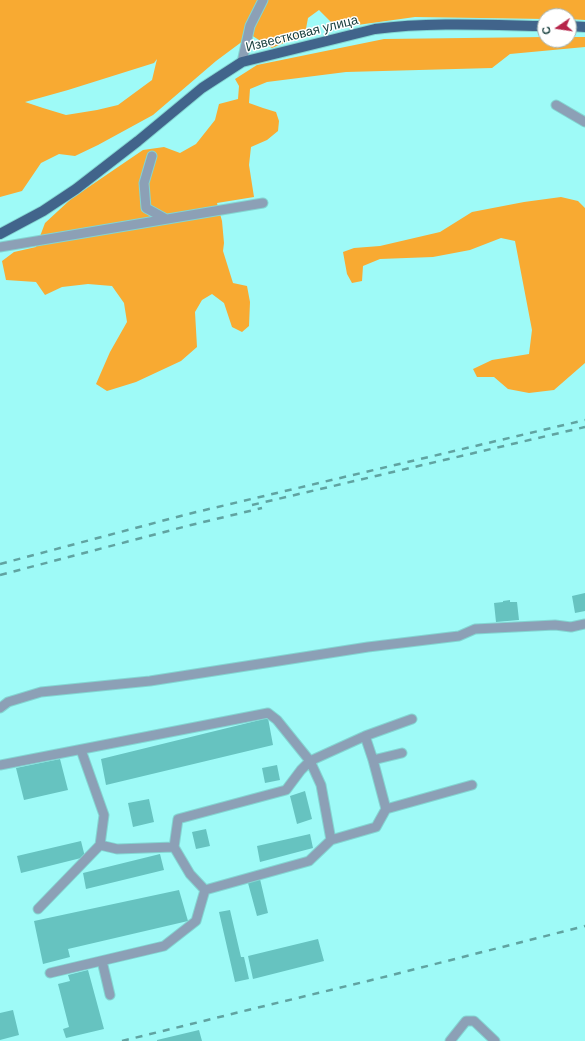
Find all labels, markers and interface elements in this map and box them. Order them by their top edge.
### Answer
north arrow [537,8,577,48]
street label: Известковая улица [244,12,360,56]
text: С [540,25,553,36]

